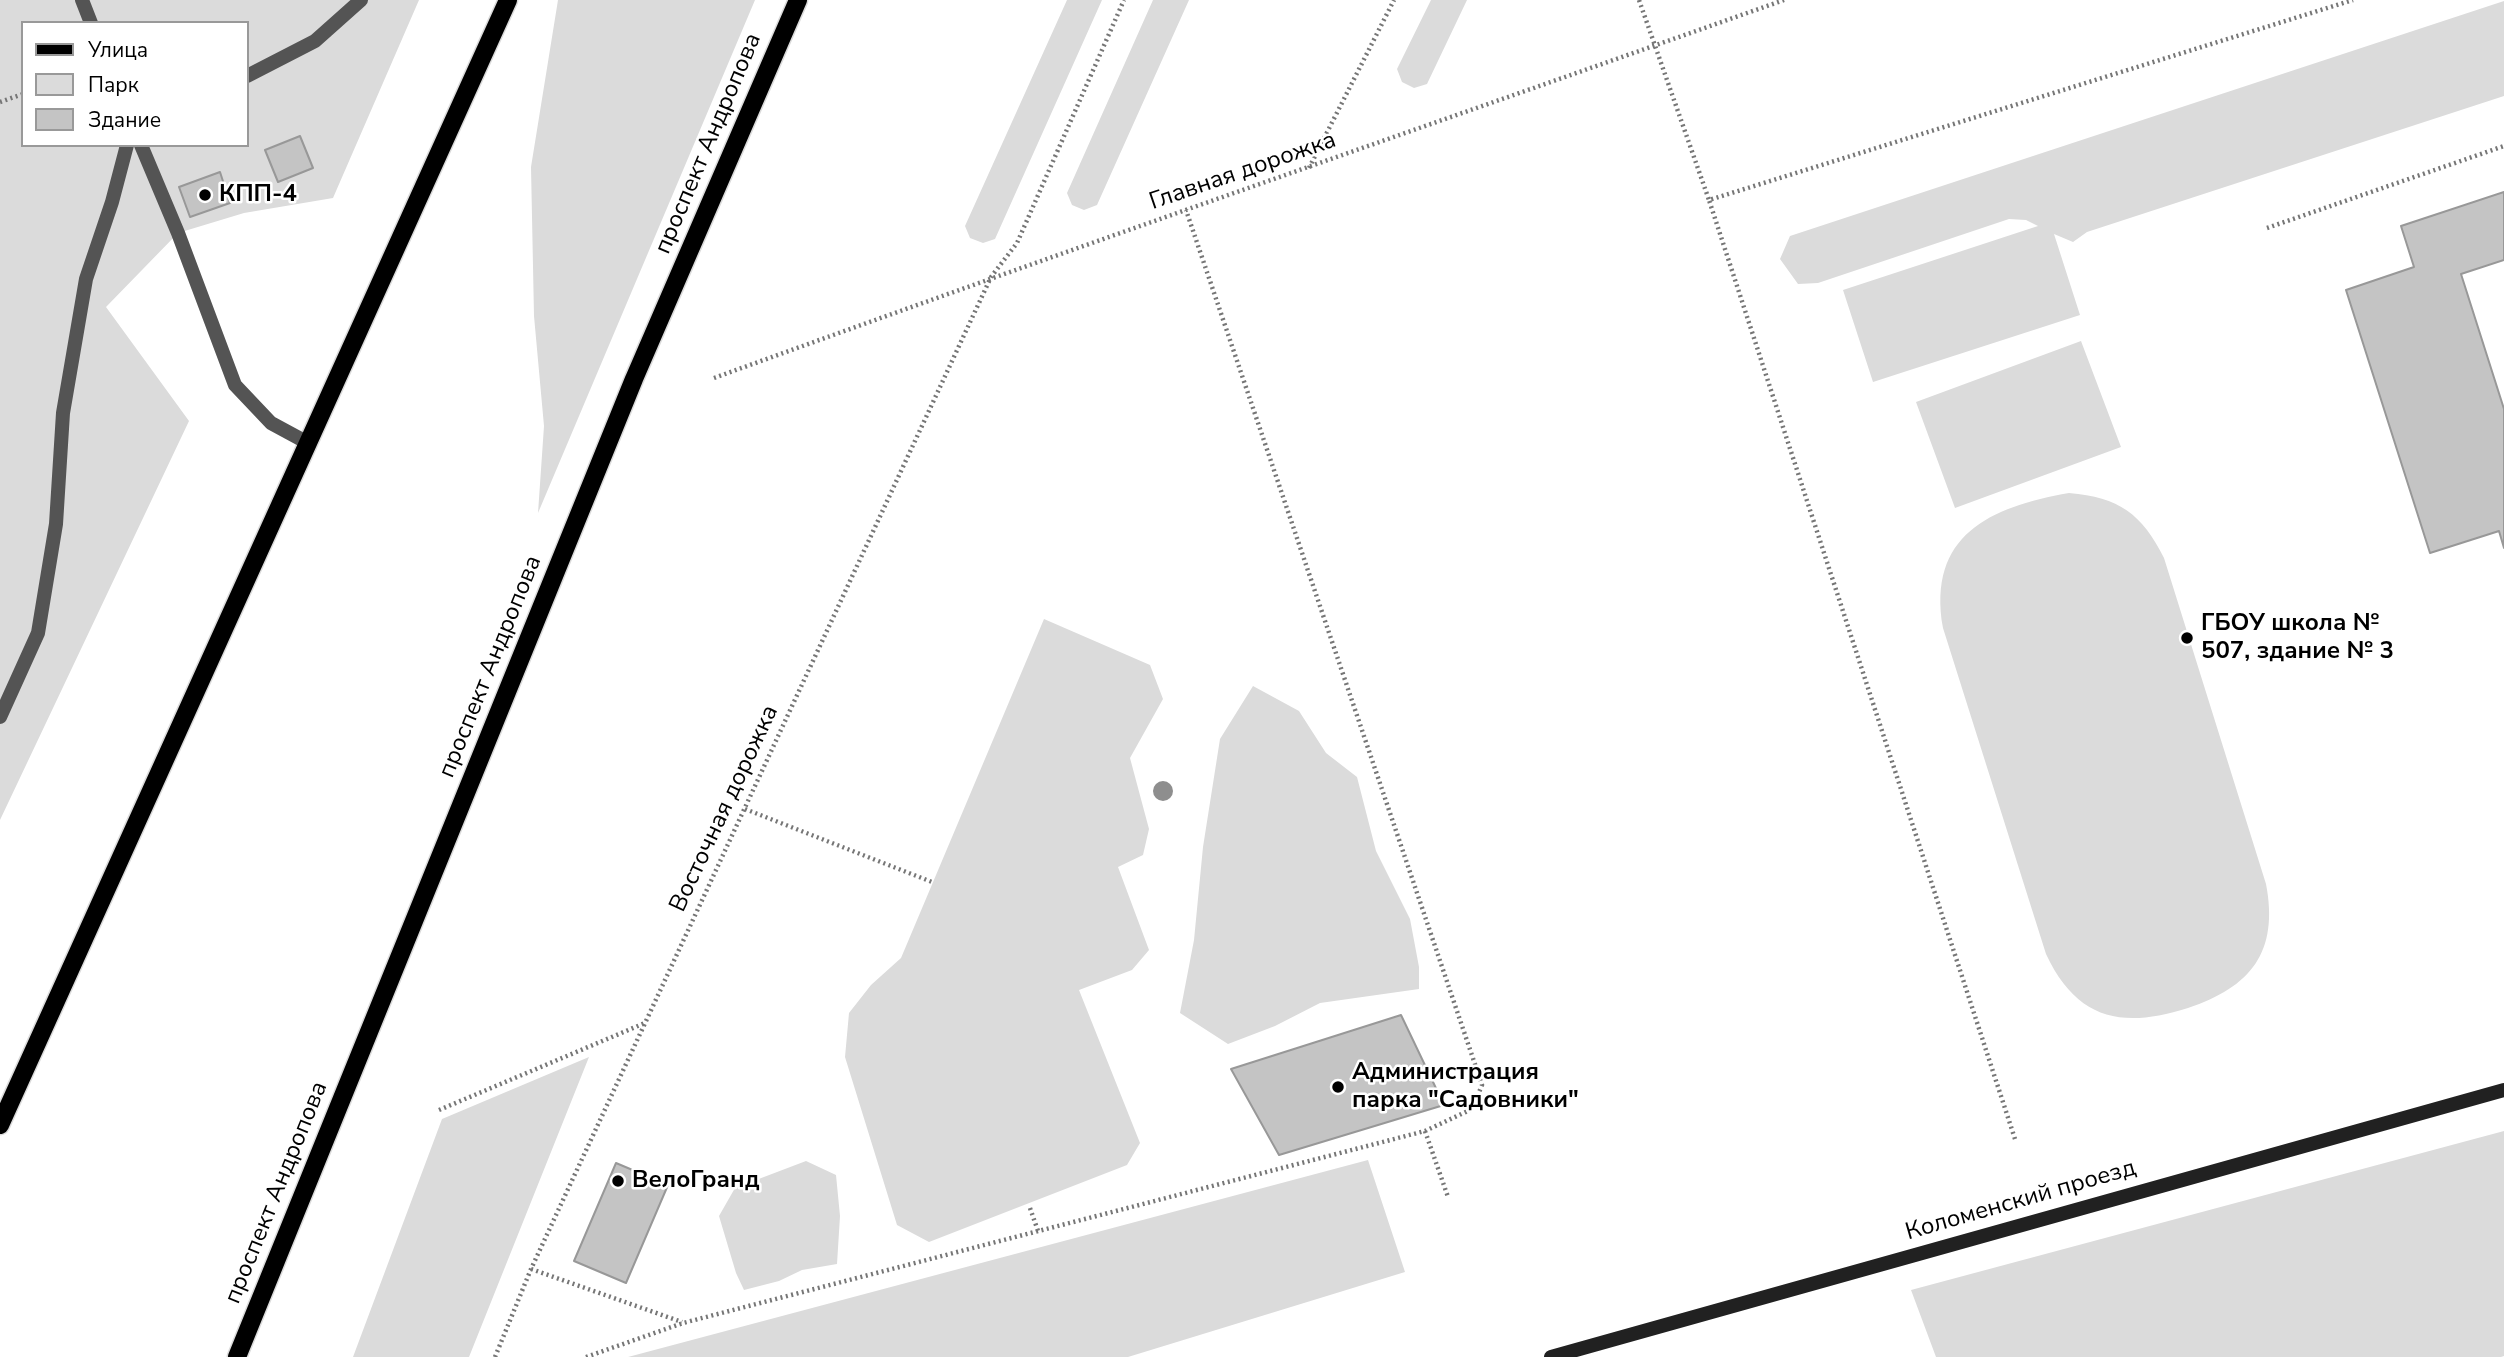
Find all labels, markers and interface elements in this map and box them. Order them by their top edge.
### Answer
legend [21,21,248,147]
street label: проспект Андропова [649,29,769,259]
text: Улица [88,36,148,64]
text: Парк [88,71,139,99]
text: Здание [88,106,161,134]
street label: Главная дорожка [1146,127,1340,217]
place label: КПП-4 [219,181,297,209]
marker: КПП-4 [197,187,213,203]
street label: проспект Андропова [433,552,549,782]
place label: ГБОУ школа № 507, здание № 3 [2201,610,2394,666]
marker: ГБОУ школа № 507, здание № 3 [2179,630,2195,646]
street label: Восточная дорожка [664,701,786,917]
place label: Администрация парка "Садовники" [1352,1059,1579,1115]
street label: проспект Андропова [219,1078,335,1308]
marker: Администрация парка "Садовники" [1330,1079,1346,1095]
street label: Коломенский проезд [1903,1154,2139,1248]
place label: ВелоГранд [632,1167,759,1195]
marker: ВелоГранд [610,1173,626,1189]

